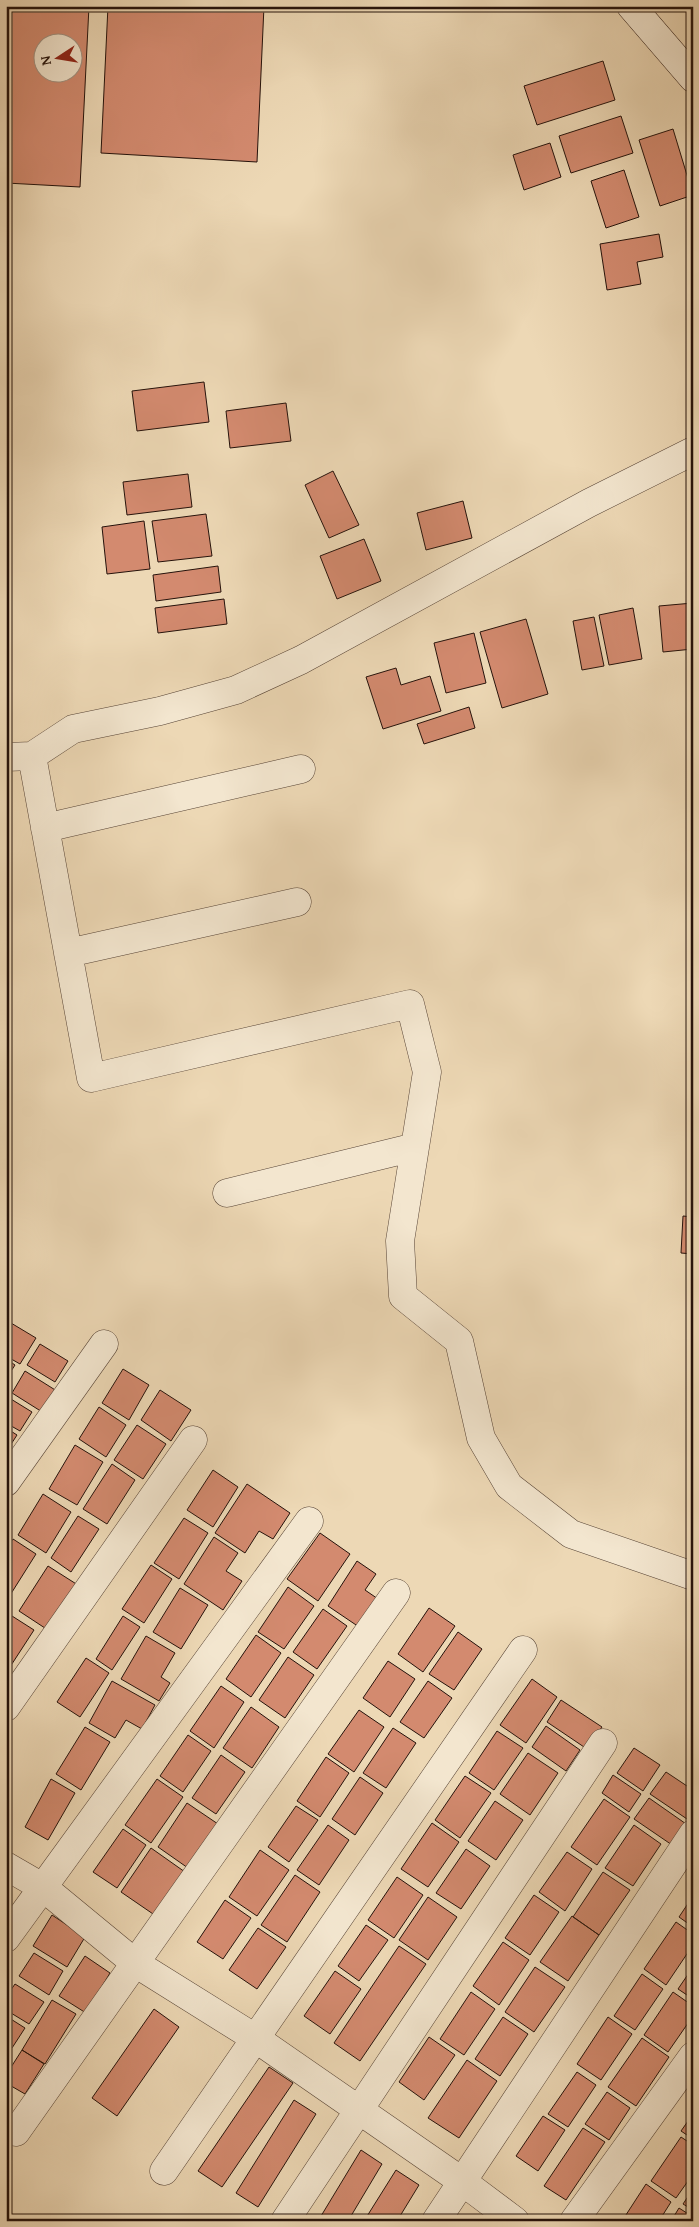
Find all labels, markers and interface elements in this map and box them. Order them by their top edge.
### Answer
north arrow [32,32,82,82]
text: N [34,53,56,67]

